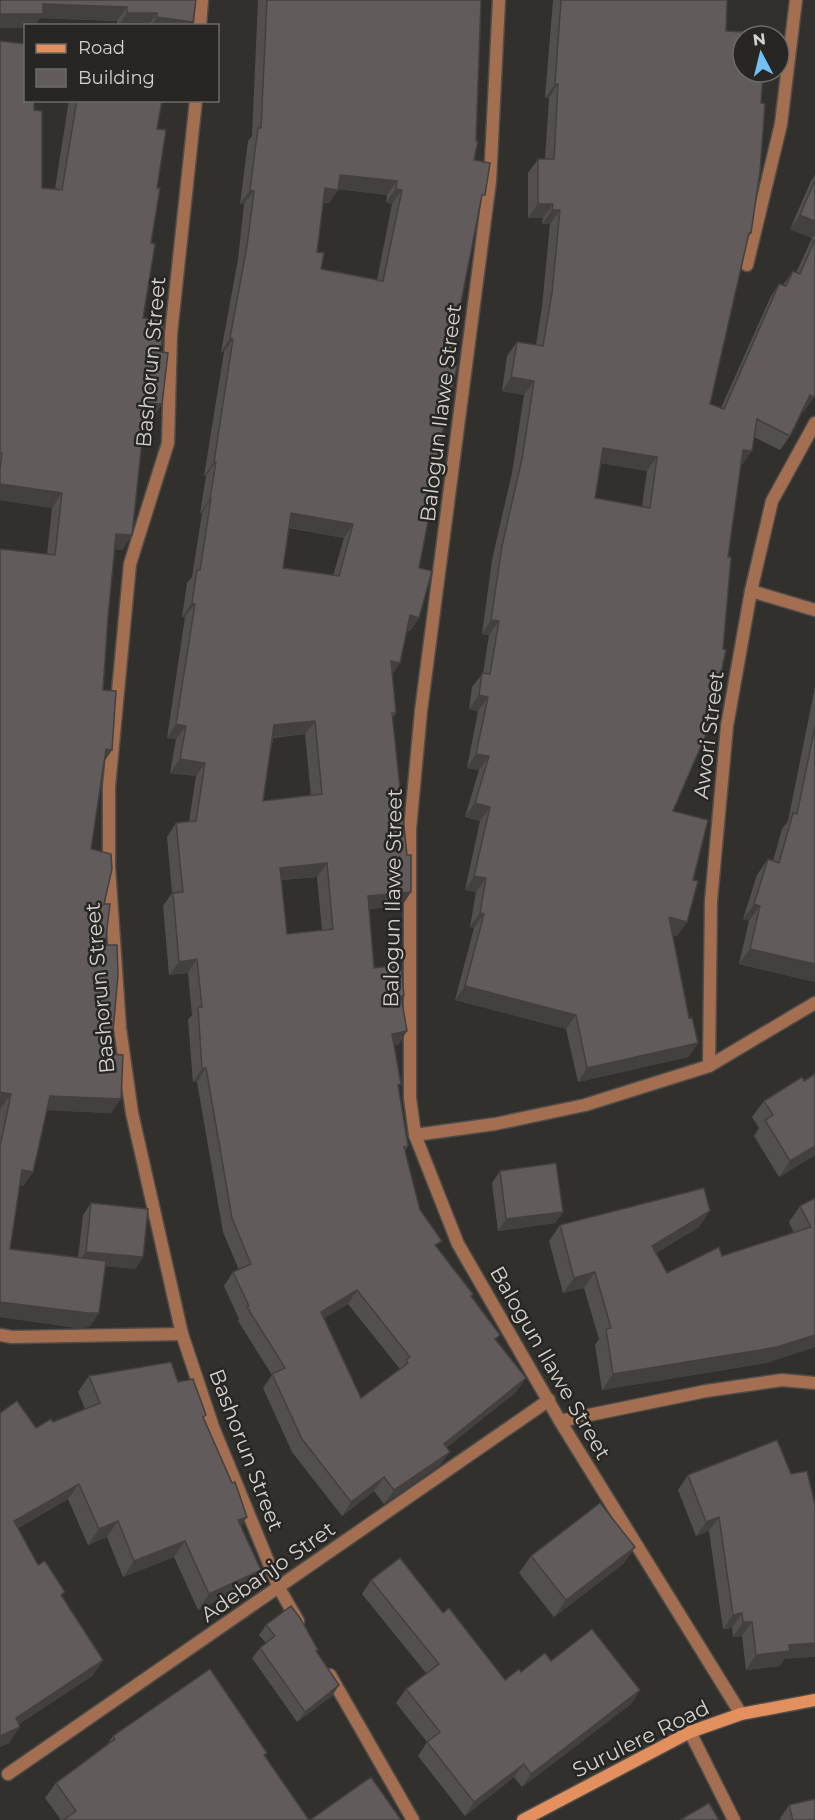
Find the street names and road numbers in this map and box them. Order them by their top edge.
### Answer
street label: Bashorun Street [131,275,170,449]
street label: Balogun Ilawe Street [415,303,466,523]
street label: Awori Street [688,670,729,800]
street label: Balogun Ilawe Street [378,788,407,1008]
street label: Bashorun Street [80,901,119,1075]
street label: Balogun Ilawe Street [485,1262,616,1464]
street label: Bashorun Street [204,1365,289,1534]
street label: Adebanjo Stret [196,1516,340,1627]
street label: Surulere Road [568,1695,713,1782]

